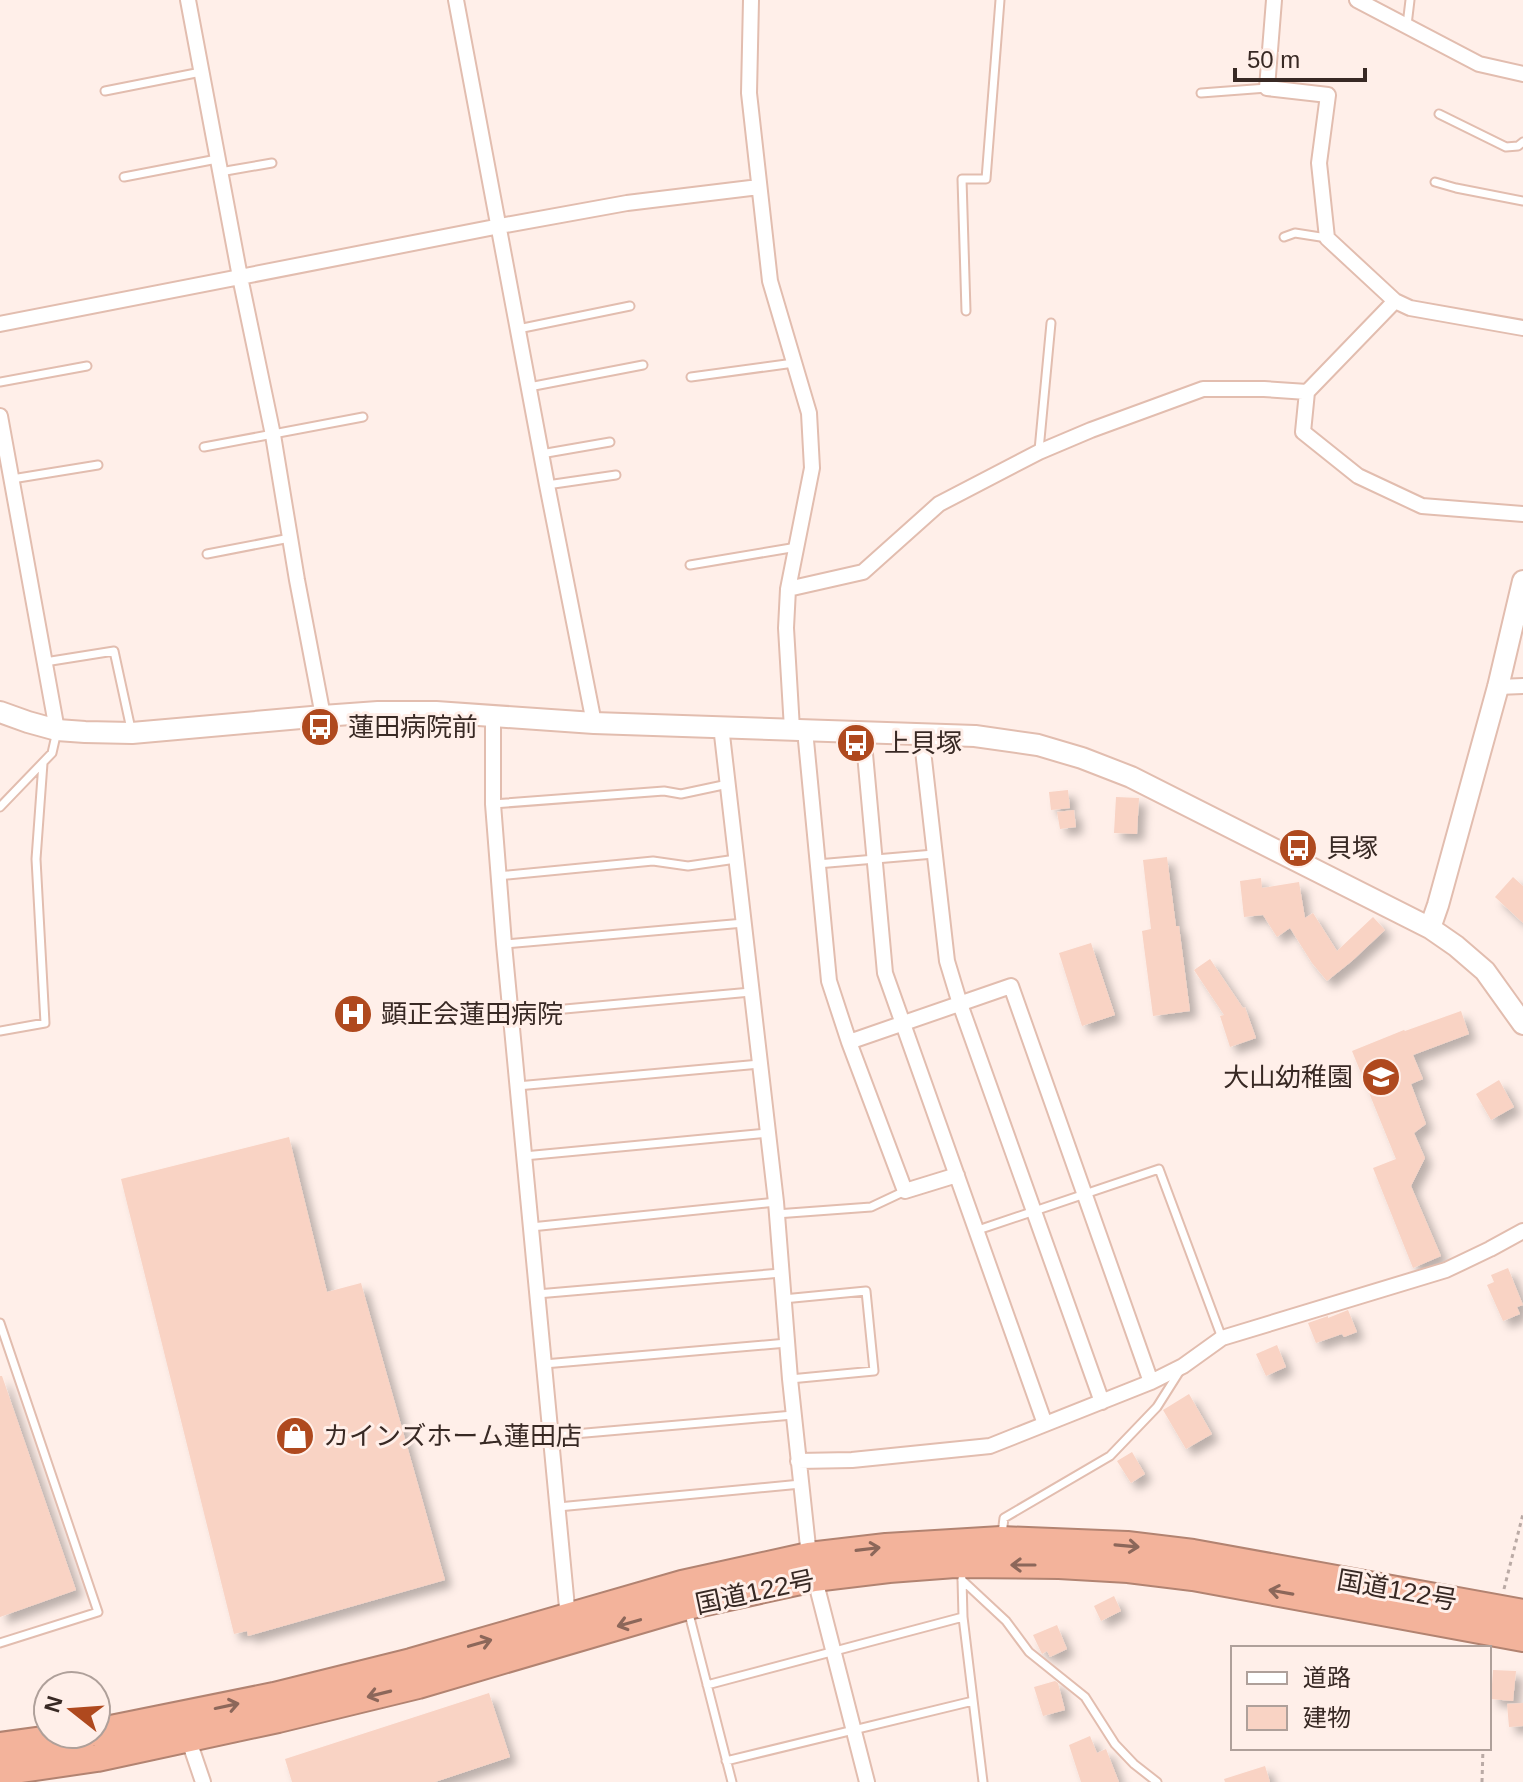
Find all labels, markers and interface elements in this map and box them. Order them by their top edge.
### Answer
scale bar [1235,32,1365,82]
text: 50 m [1247,46,1300,73]
bus stop icon: 蓮田病院前 [299,706,341,748]
place label: 蓮田病院前 [348,712,478,742]
bus stop icon: 上貝塚 [835,722,877,764]
place label: 上貝塚 [884,728,962,758]
bus stop icon: 貝塚 [1277,827,1319,869]
place label: 貝塚 [1326,833,1378,863]
hospital icon: 顕正会蓮田病院 [332,993,374,1035]
place label: 顕正会蓮田病院 [381,999,563,1029]
school or university icon: 大山幼稚園 [1360,1056,1402,1098]
place label: 大山幼稚園 [1223,1062,1353,1092]
shop icon: カインズホーム蓮田店 [274,1415,316,1457]
place label: カインズホーム蓮田店 [323,1421,582,1451]
one-way arrow [1113,1538,1140,1553]
one-way arrow [854,1542,881,1557]
one-way arrow [1010,1557,1037,1573]
street label: 国道122号 [693,1565,817,1619]
street label: 国道122号 [1335,1565,1459,1615]
one-way arrow [1269,1584,1294,1599]
one-way arrow [617,1616,643,1631]
one-way arrow [466,1635,492,1650]
legend [1231,1646,1491,1750]
text: 道路 [1303,1664,1351,1691]
north arrow [32,1670,112,1750]
one-way arrow [367,1688,393,1703]
text: N [39,1693,68,1716]
one-way arrow [214,1698,240,1713]
text: 建物 [1303,1704,1351,1731]

